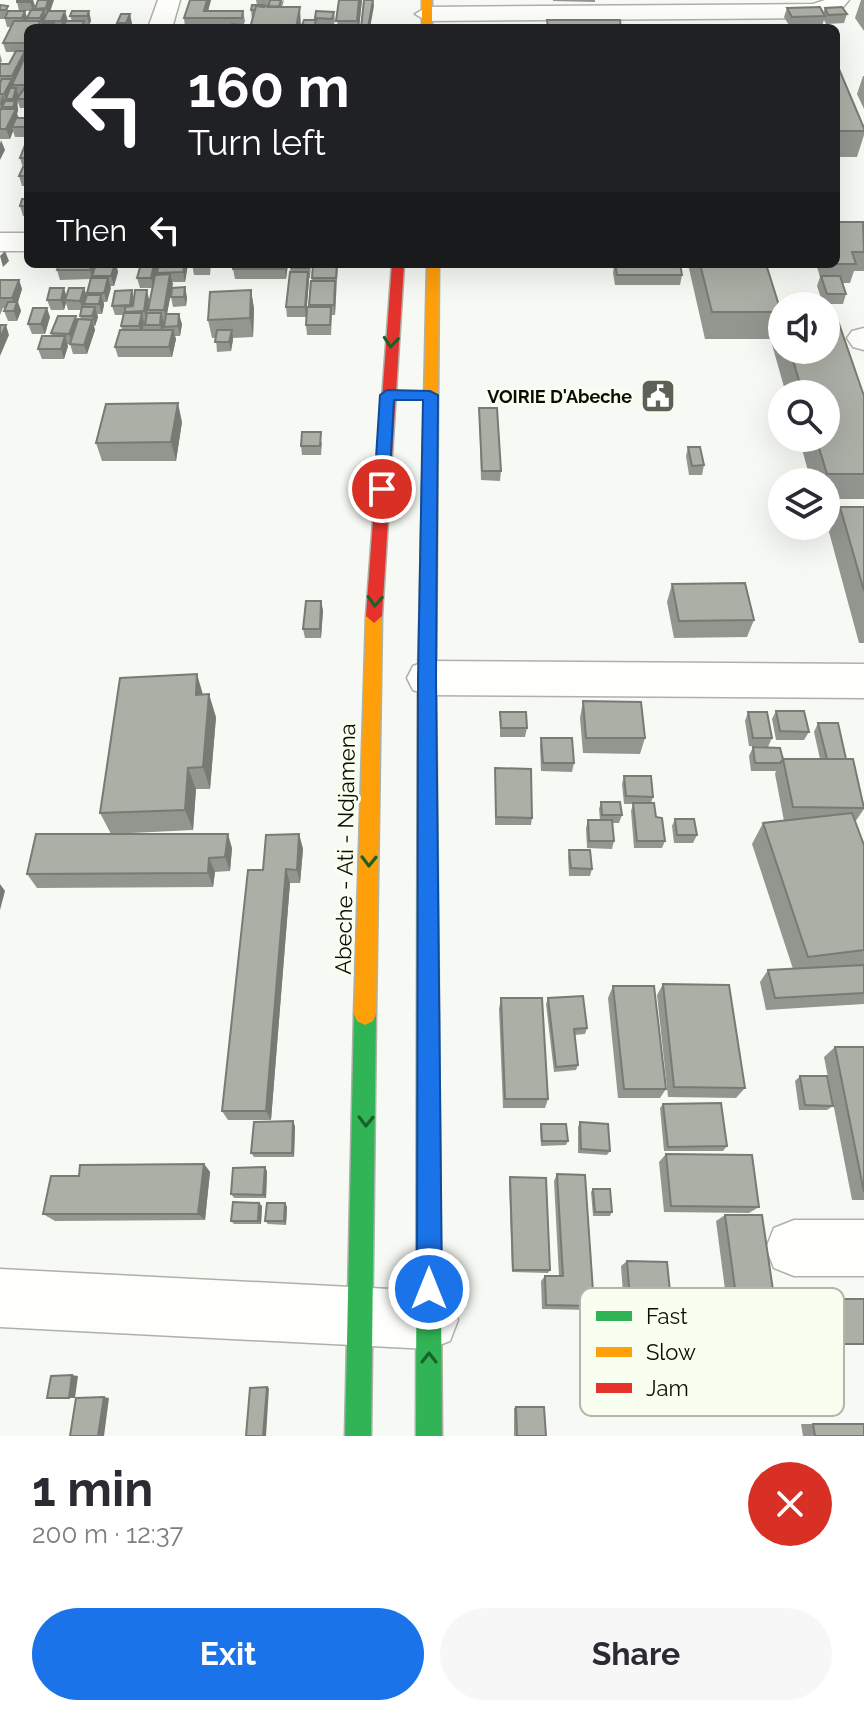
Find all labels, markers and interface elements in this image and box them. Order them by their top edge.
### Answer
text: 160 m [188,54,350,120]
icon: left [56,56,160,160]
text: Turn left [188,121,326,163]
icon: left [143,208,187,252]
text: Then [56,213,127,248]
map controls [768,292,840,540]
button: sound [768,292,840,364]
one-way arrow [383,336,400,349]
public building icon: VOIRIE D'Abeche [639,377,677,415]
button: search [768,380,840,452]
place label: VOIRIE D'Abeche [487,386,632,407]
pin [348,455,416,523]
icon: arrive [360,467,404,511]
button: layers [768,468,840,540]
one-way arrow [367,595,384,608]
street label: Abeche - Ati - Ndjamena [330,723,360,975]
one-way arrow [360,855,378,868]
one-way arrow [357,1115,375,1128]
position arrow [387,1247,471,1331]
legend [580,1288,844,1416]
text: Fast [646,1303,688,1329]
text: Slow [646,1339,696,1365]
one-way arrow [420,1351,438,1364]
text: Jam [646,1375,689,1401]
text: 1 min [32,1461,153,1517]
button: close [748,1462,832,1546]
text: 200 m · 12:37 [32,1519,183,1549]
button: Exit [32,1608,424,1700]
button: Share [440,1608,832,1700]

